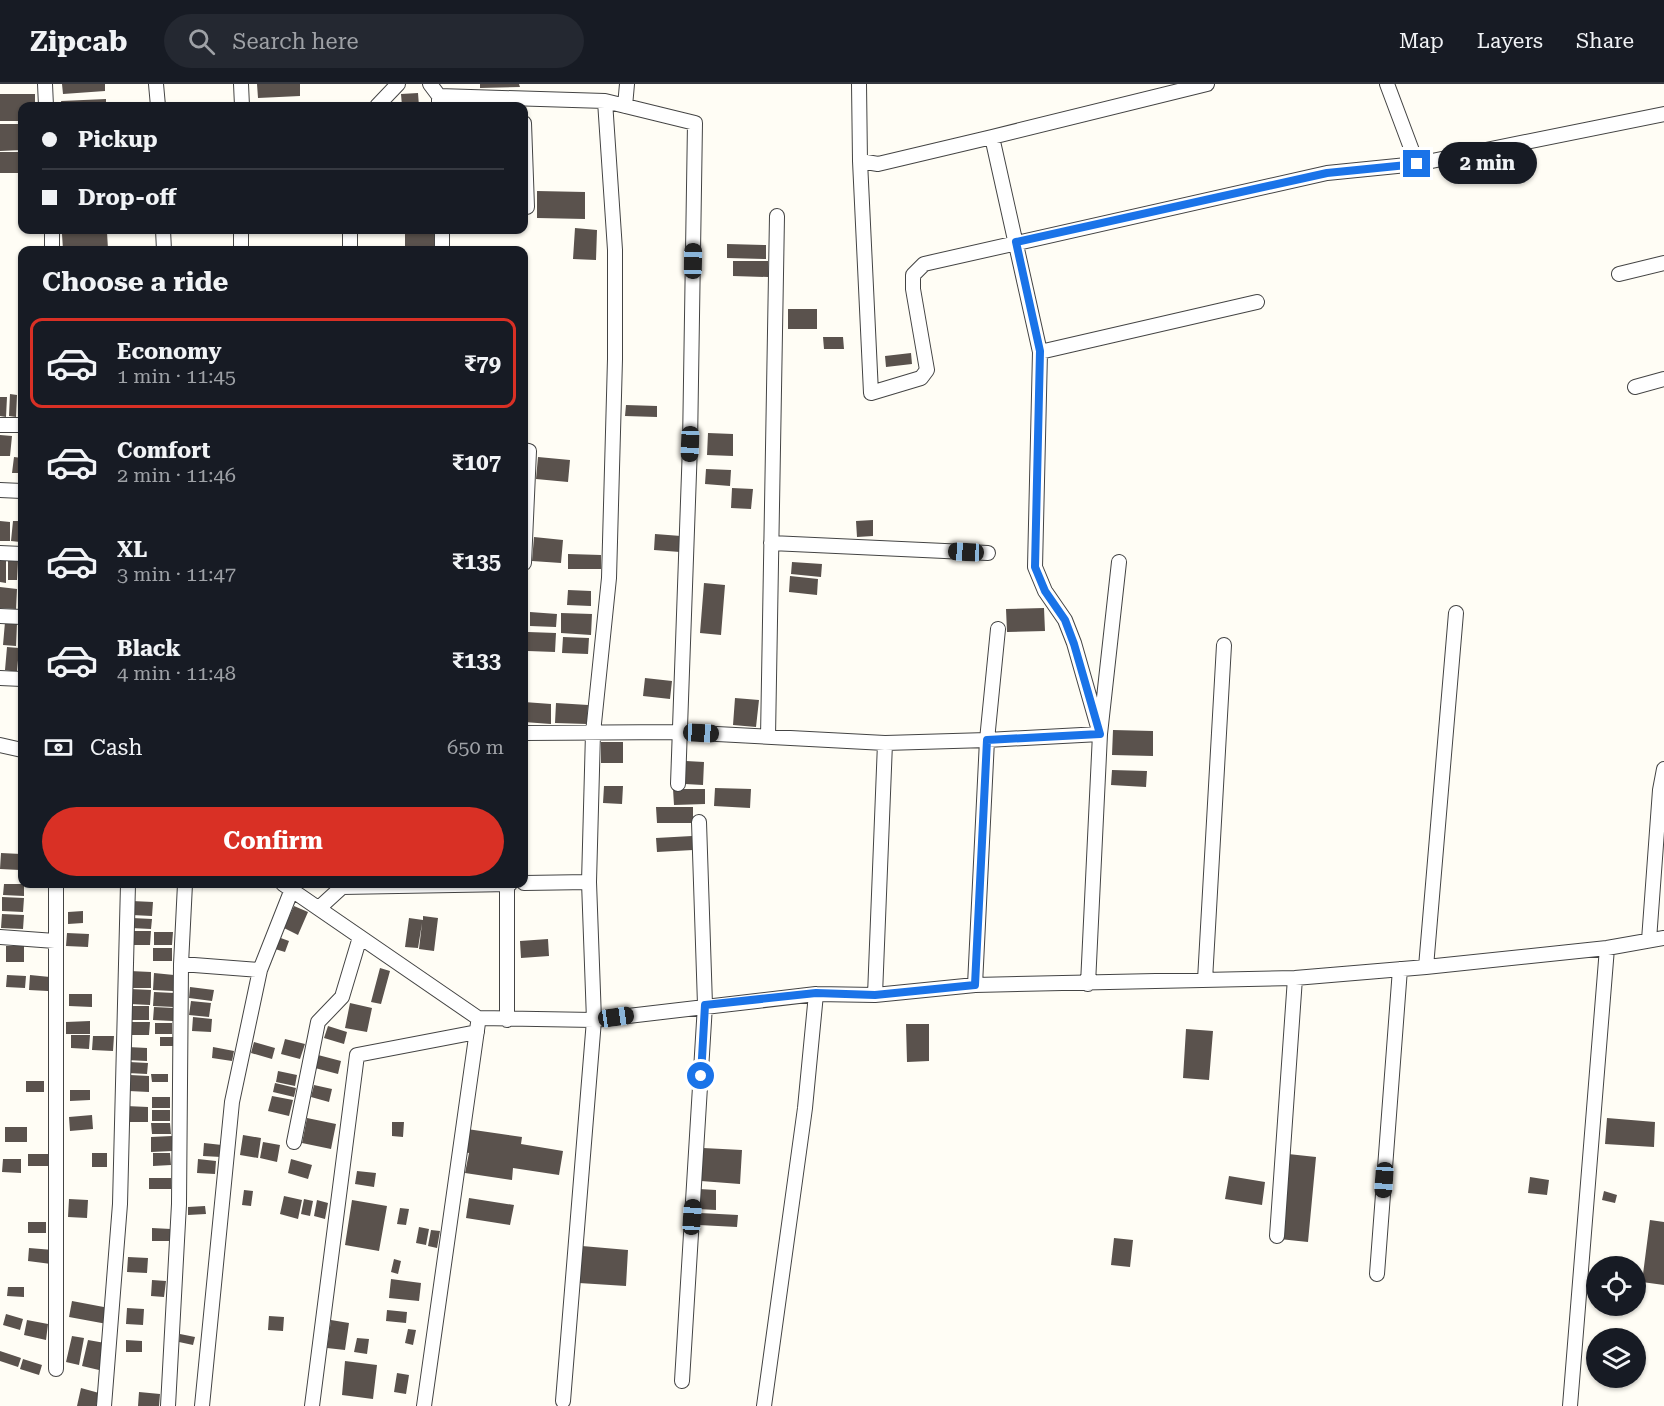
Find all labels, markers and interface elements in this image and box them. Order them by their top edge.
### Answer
search box [164,14,584,68]
text: Zipcab [30,25,128,58]
icon: search [185,25,218,58]
text: Search here [233,29,359,54]
text: Map [1399,29,1444,53]
text: Layers [1477,29,1543,53]
text: Share [1576,29,1634,53]
text: Pickup [78,127,158,152]
callout: 2 min [1438,143,1537,185]
route end [1403,150,1430,177]
text: 2 min [1460,151,1515,175]
text: Drop-off [78,185,176,210]
car [684,243,702,279]
text: Choose a ride [42,266,228,298]
icon: car [45,336,99,390]
text: Economy [117,339,221,364]
text: ₹79 [464,351,501,376]
text: 1 min · 11:45 [117,364,236,388]
car [680,426,700,462]
icon: car [45,435,99,489]
text: Comfort [117,438,210,463]
text: ₹107 [452,450,501,475]
text: 2 min · 11:46 [117,463,236,487]
icon: car [45,534,99,588]
text: XL [117,537,147,562]
car [948,542,984,562]
text: ₹135 [452,549,501,574]
text: 3 min · 11:47 [117,562,236,586]
icon: car [45,633,99,687]
text: Black [117,636,181,661]
text: ₹133 [452,648,501,673]
text: 4 min · 11:48 [117,661,236,685]
car [683,723,719,743]
icon: cash [42,731,75,764]
text: Cash [90,735,142,760]
text: 650 m [447,735,504,759]
button: Confirm [42,807,504,876]
car [597,1006,635,1028]
route start [687,1062,714,1089]
car [1374,1161,1394,1199]
car [682,1198,702,1236]
map controls [1586,1256,1646,1388]
button: locate [1586,1256,1646,1316]
button: layers [1586,1328,1646,1388]

